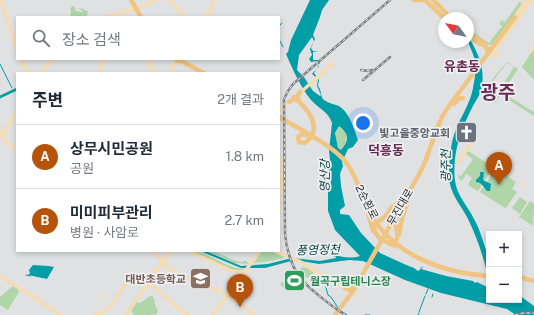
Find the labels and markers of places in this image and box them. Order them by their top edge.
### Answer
church icon: 빛고을중앙교회 [453,120,479,146]
place label: 빛고을중앙교회 [379,127,450,139]
pin: A [486,152,512,185]
school or university icon: 대반초등학교 [188,266,214,292]
sports icon: 월곡구립테니스장 [282,268,308,294]
place label: 대반초등학교 [125,273,186,285]
pin: B [227,274,253,307]
place label: 월곡구립테니스장 [310,275,391,287]

